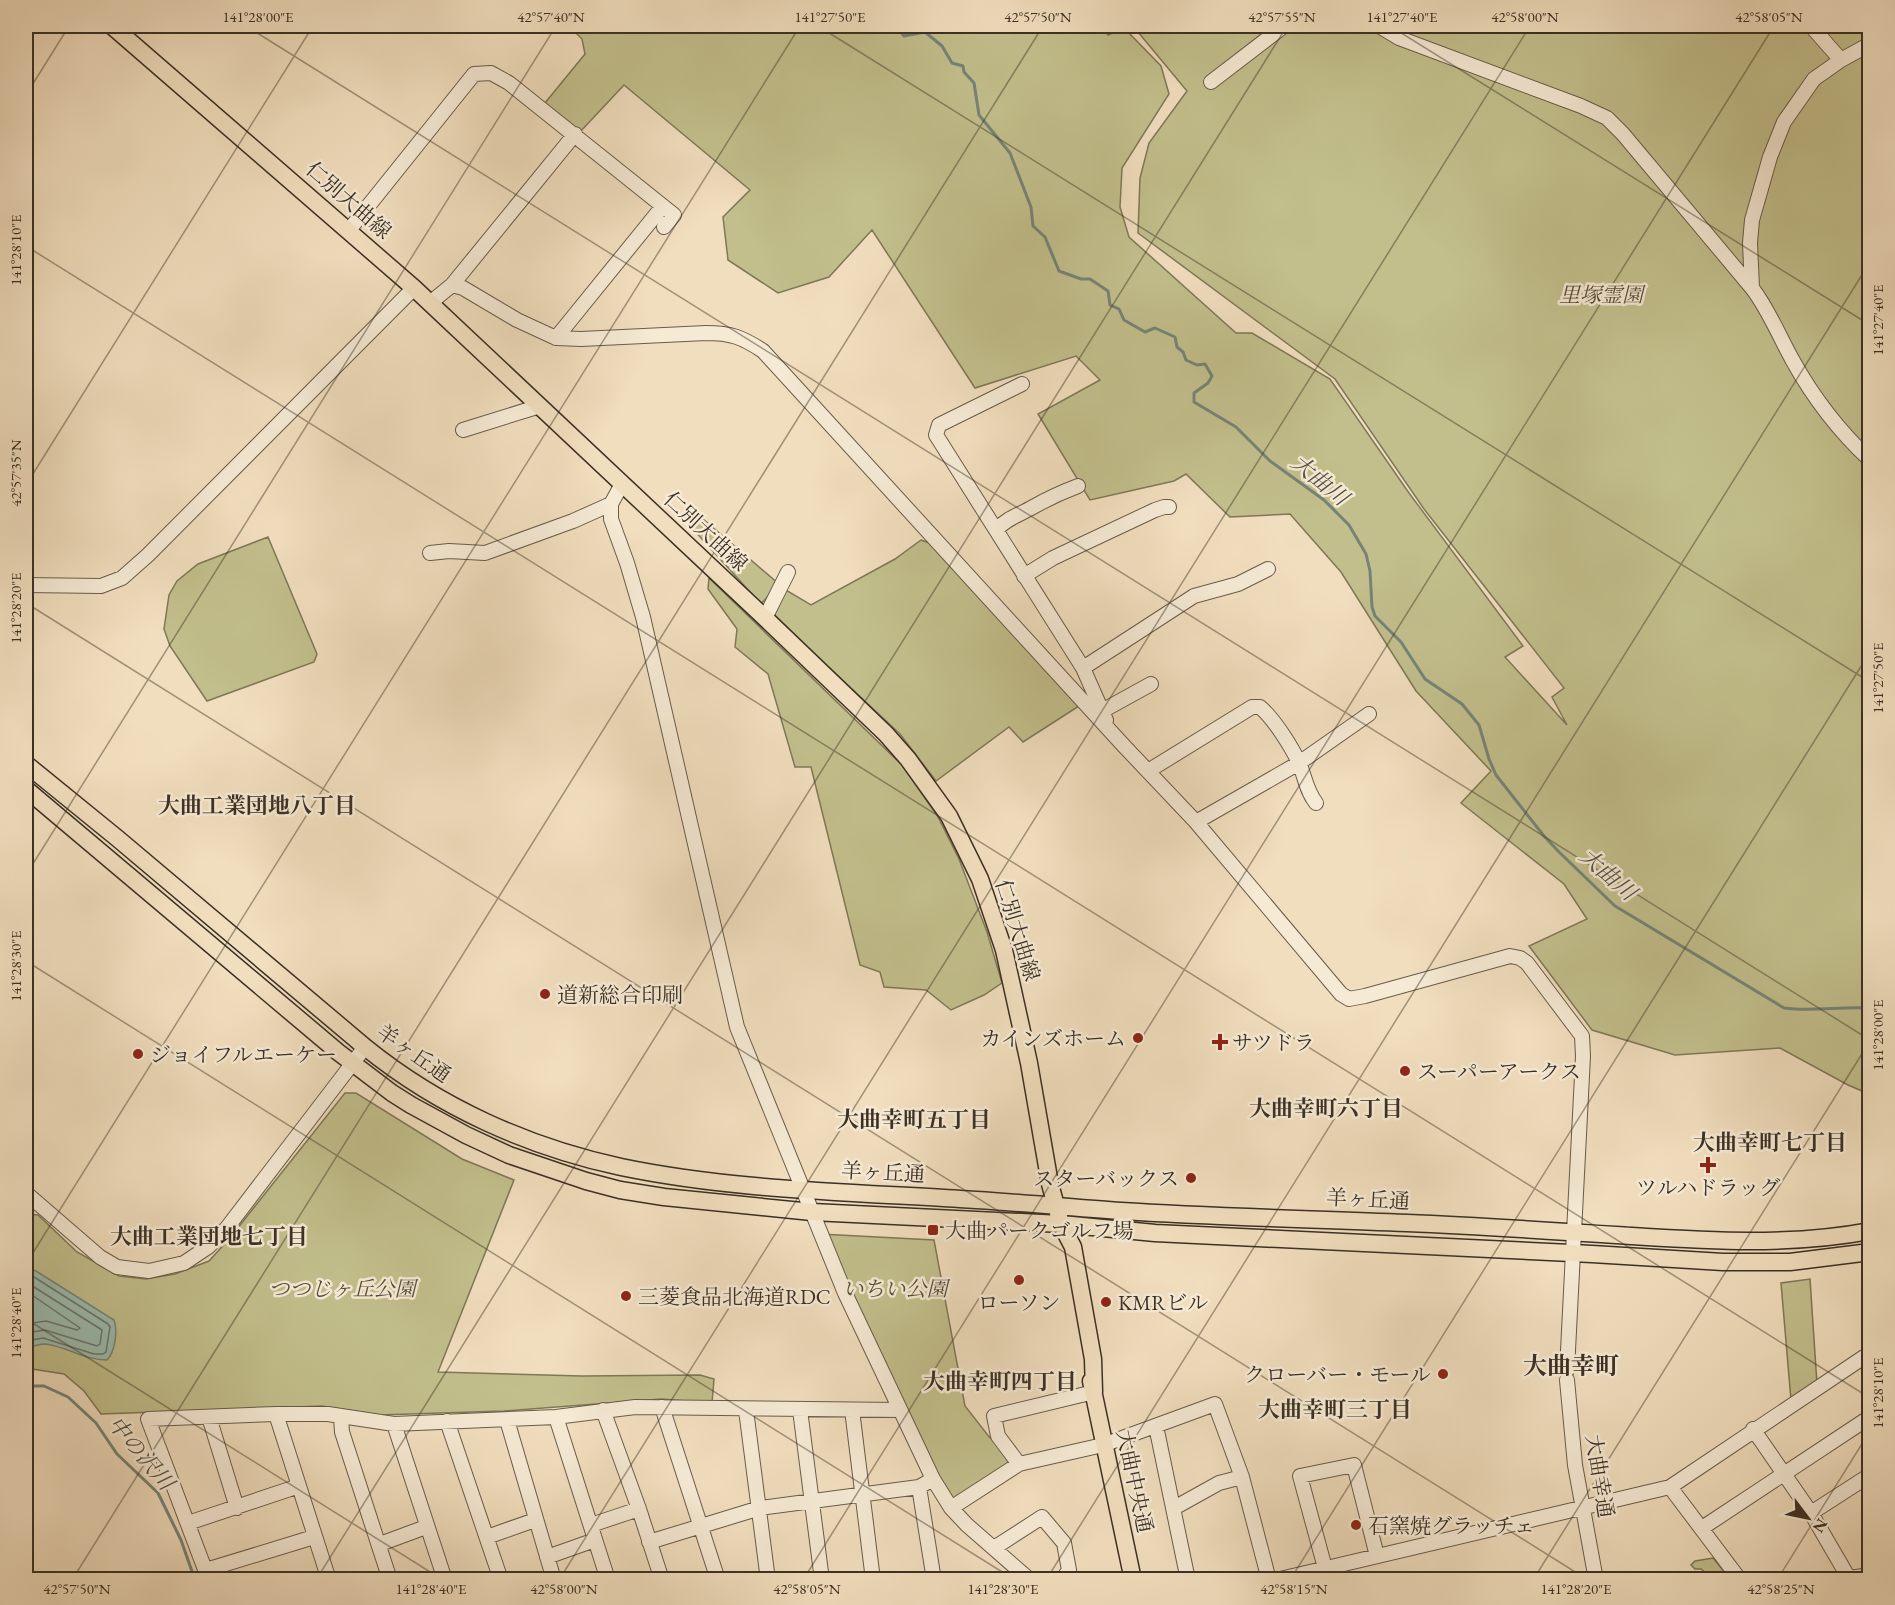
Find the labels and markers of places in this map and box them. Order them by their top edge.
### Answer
place label: 道新総合印刷 [557,981,683,1008]
marker: 道新総合印刷 [538,987,552,1001]
place label: カインズホーム [980,1025,1126,1052]
place label: サツドラ [1232,1029,1315,1056]
marker: カインズホーム [1131,1031,1145,1045]
marker: サツドラ [1213,1035,1227,1049]
place label: ジョイフルエーケー [150,1041,337,1068]
marker: ジョイフルエーケー [131,1047,145,1061]
place label: スーパーアークス [1417,1058,1581,1085]
marker: スーパーアークス [1398,1064,1412,1078]
marker: ツルハドラッグ [1701,1158,1715,1172]
place label: スターバックス [1033,1165,1179,1192]
marker: スターバックス [1184,1171,1198,1185]
place label: ツルハドラッグ [1636,1174,1780,1201]
place label: 大曲パークゴルフ場 [945,1217,1134,1244]
marker: 大曲パークゴルフ場 [926,1223,940,1237]
marker: ローソン [1012,1273,1026,1287]
place label: 三菱食品北海道RDC [638,1283,831,1310]
marker: 三菱食品北海道RDC [619,1289,633,1303]
place label: ローソン [977,1289,1061,1316]
place label: KMRビル [1118,1289,1208,1316]
marker: KMRビル [1099,1295,1113,1309]
place label: クローバー・モール [1244,1361,1431,1388]
marker: クローバー・モール [1436,1367,1450,1381]
place label: 石窯焼グラッチェ [1368,1512,1535,1539]
marker: 石窯焼グラッチェ [1349,1518,1363,1532]

